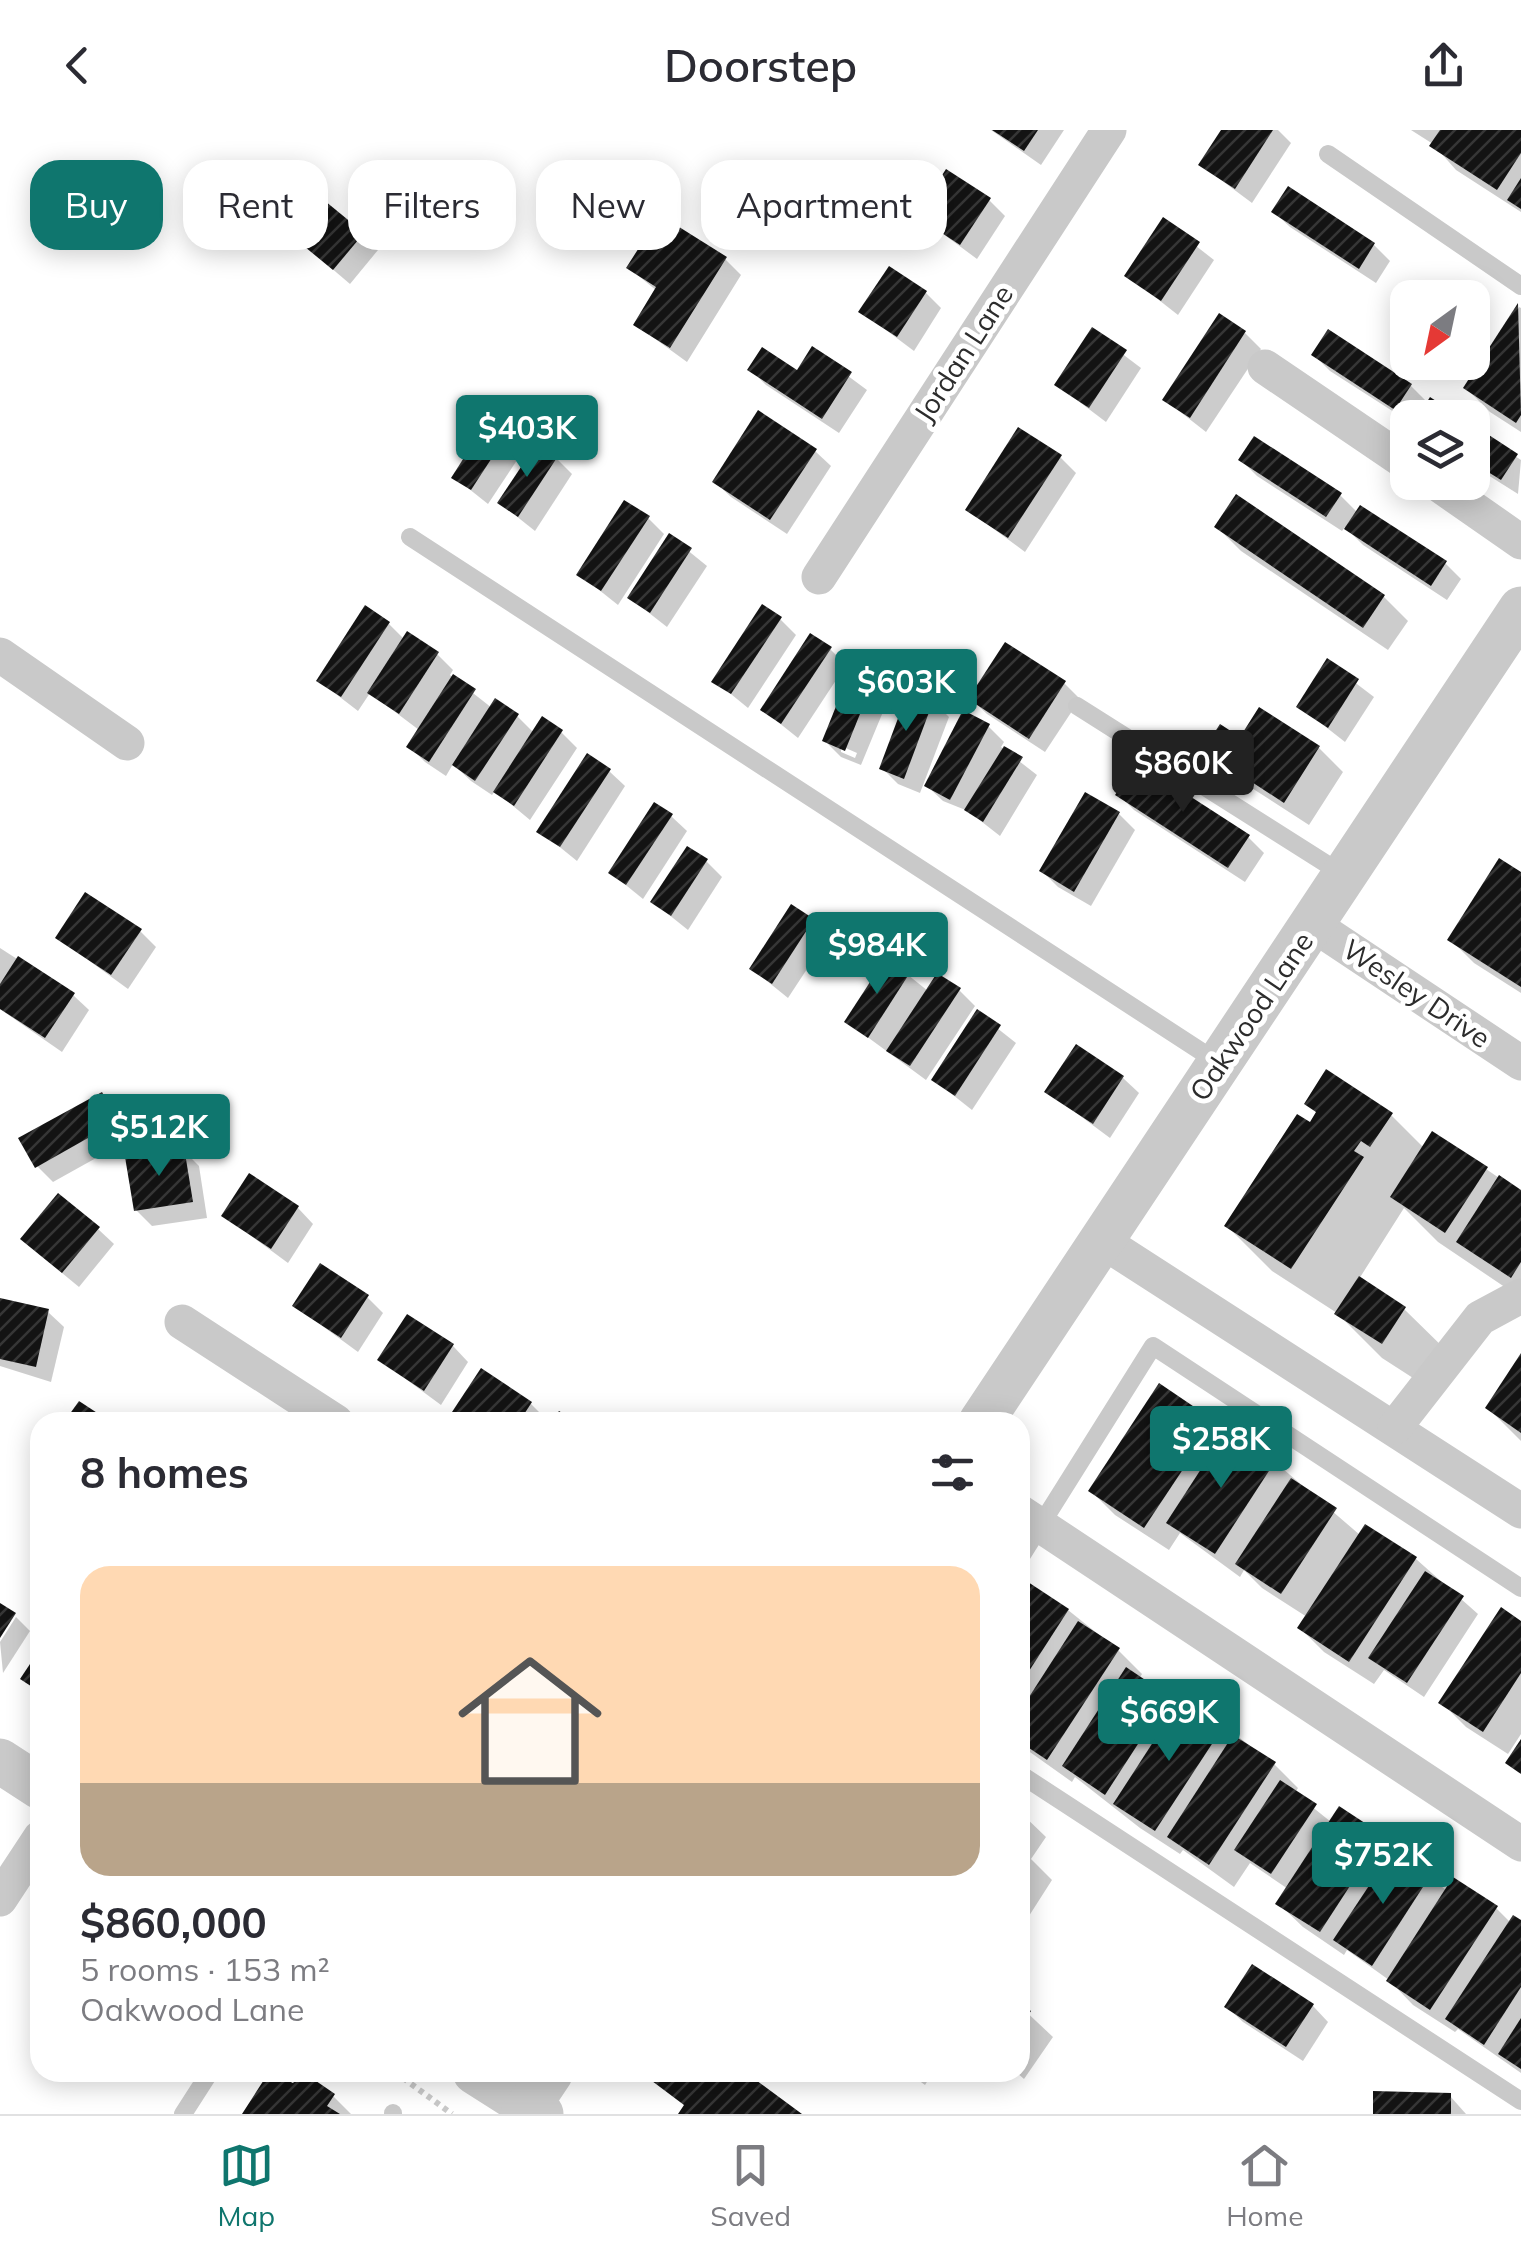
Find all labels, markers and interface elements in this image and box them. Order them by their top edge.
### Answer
text: Doorstep [664,37,857,93]
icon: back [50,38,105,93]
icon: share [1416,38,1471,93]
chip: Buy [30,160,163,250]
chip: Rent [183,160,328,250]
chip: Filters [348,160,516,250]
chip: New [536,160,681,250]
chip: Apartment [701,160,947,250]
street label: Jordan Lane [906,278,1020,428]
north arrow [1390,280,1490,380]
map controls [1390,280,1490,500]
pin: $403K [457,395,597,480]
button: layers [1390,400,1490,500]
text: $403K [478,407,576,447]
pin: $603K [836,649,976,734]
text: $603K [857,661,955,701]
pin: $860K [1113,730,1253,815]
text: $860K [1134,742,1232,782]
pin: $984K [807,912,947,997]
text: $984K [828,924,926,964]
street label: Oakwood Lane [1182,925,1320,1107]
street label: Wesley Drive [1337,931,1497,1055]
pin: $512K [89,1094,229,1179]
text: $512K [110,1106,208,1146]
pin: $258K [1151,1406,1291,1491]
text: $258K [1172,1418,1270,1458]
icon: filters [925,1445,980,1500]
text: 8 homes [80,1446,249,1499]
icon: home [440,1631,620,1811]
pin: $669K [1099,1679,1239,1764]
text: $669K [1120,1691,1218,1731]
pin: $752K [1313,1822,1453,1907]
text: $752K [1334,1834,1432,1874]
text: $860,000 [80,1896,267,1949]
text: 5 rooms · 153 m² [80,1949,330,1989]
text: Oakwood Lane [80,1989,304,2029]
tab: Map [218,2138,275,2233]
tab: Saved [710,2138,791,2233]
tab: Home [1226,2138,1303,2233]

